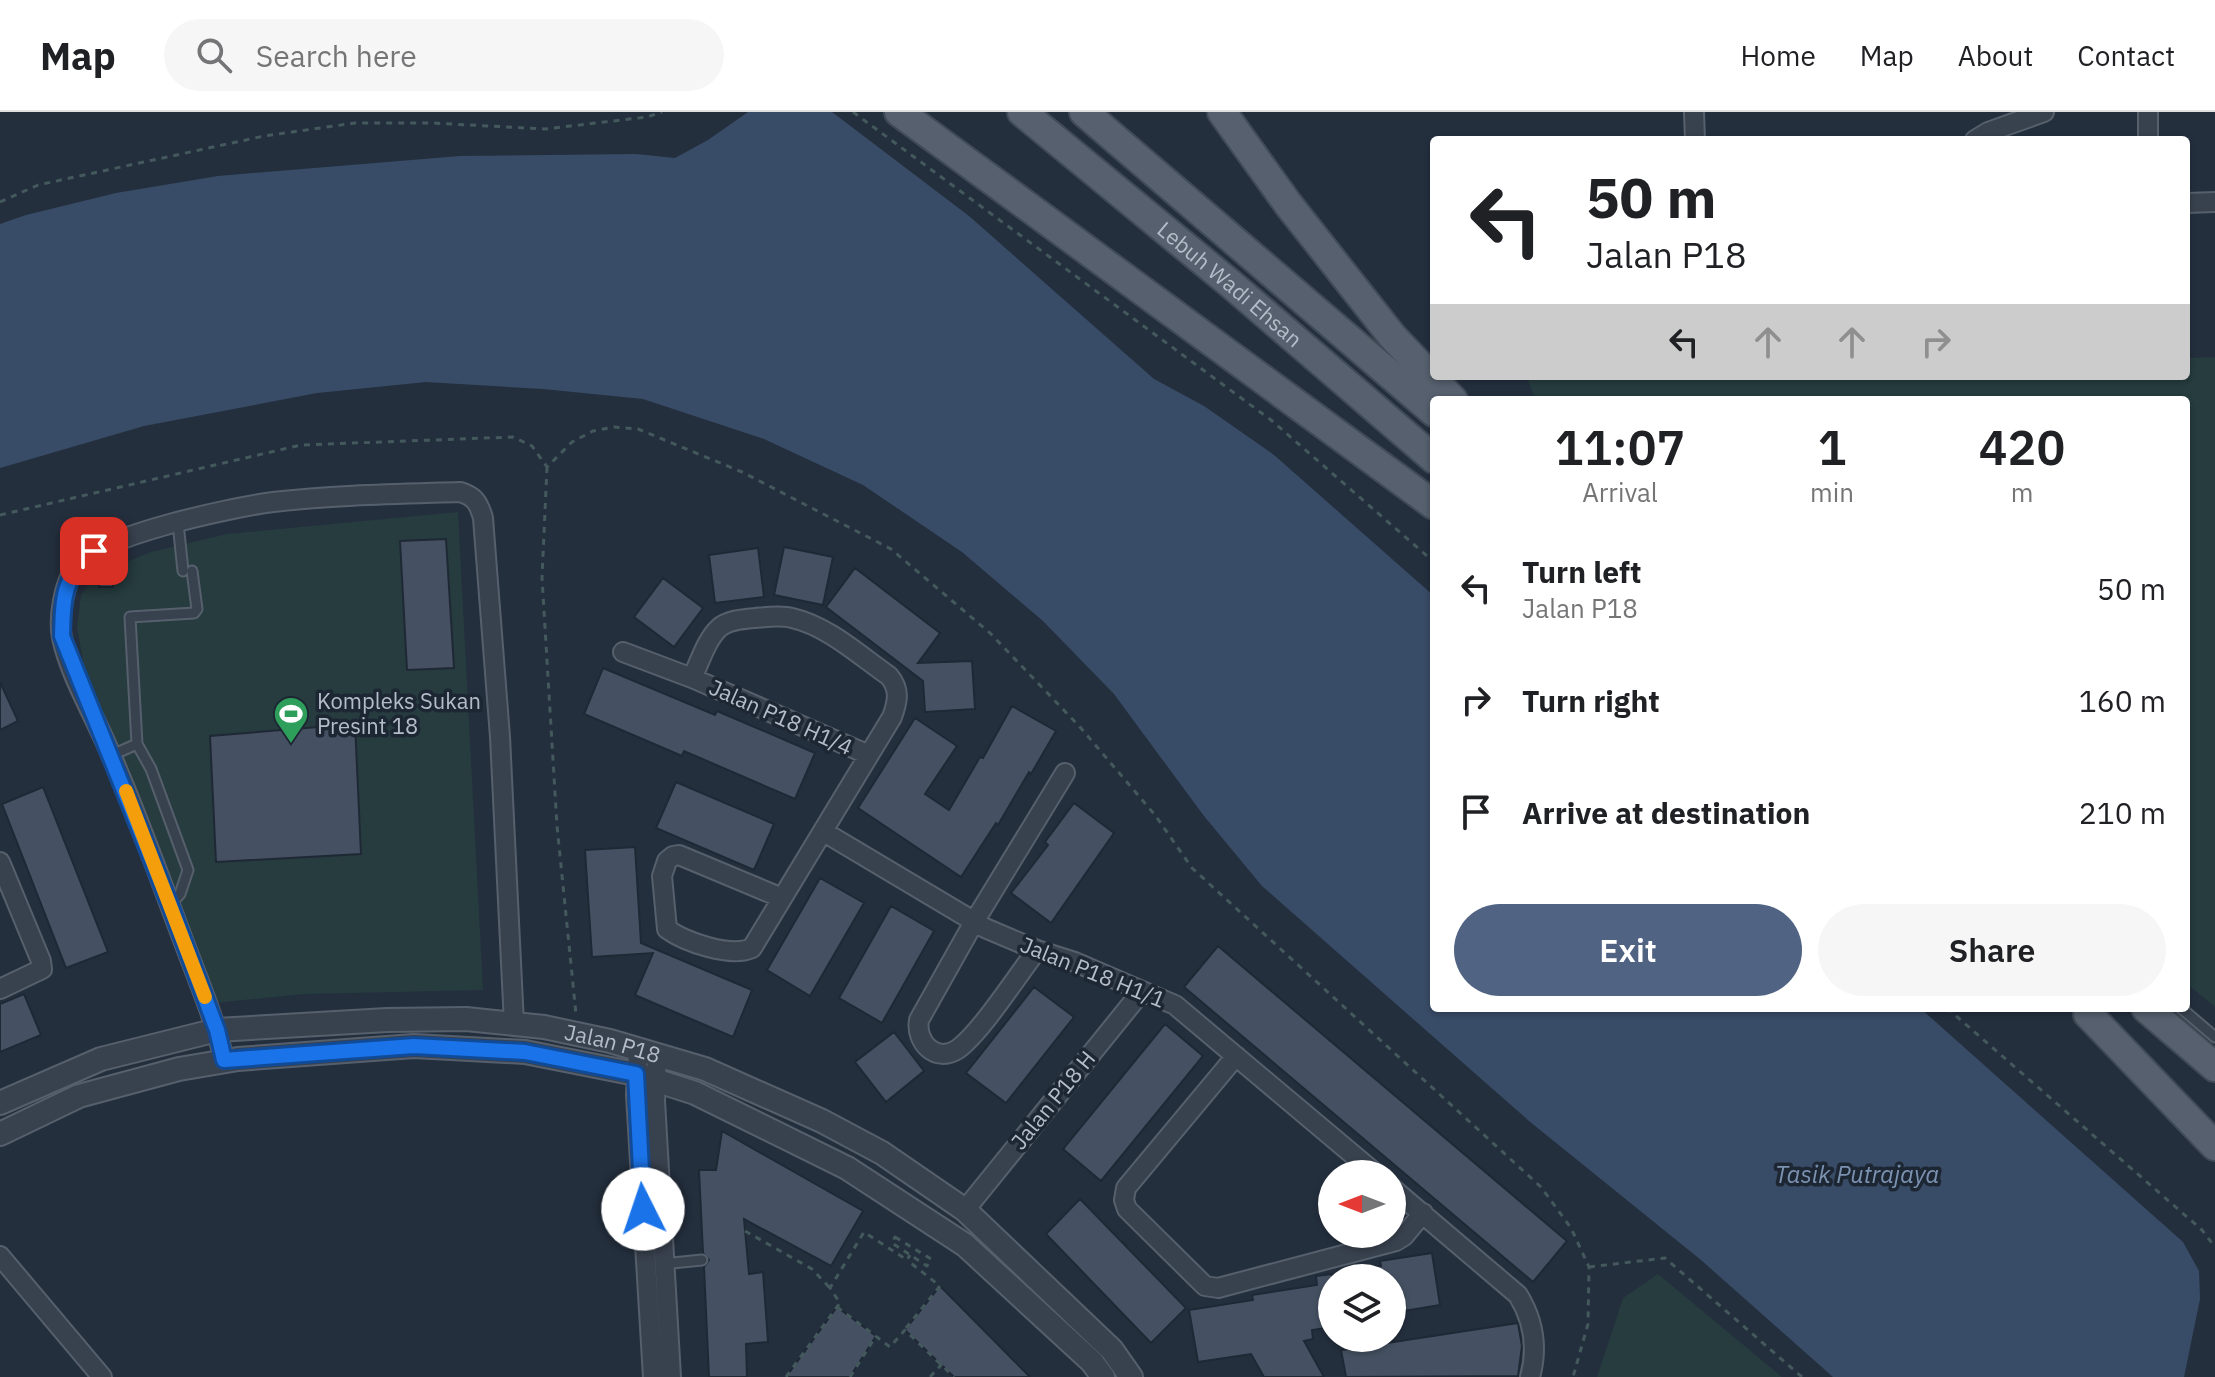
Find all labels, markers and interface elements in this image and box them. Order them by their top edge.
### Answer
search box [164,19,724,91]
text: Map [40,31,116,80]
icon: search [192,33,236,77]
text: Search here [256,36,417,75]
text: Home [1740,37,1816,74]
text: Map [1860,37,1914,74]
text: About [1958,37,2033,74]
text: Contact [2077,37,2175,74]
text: 50 m [1586,161,1716,233]
icon: left [1454,168,1558,272]
street label: Lebuh Wadi Ehsan [1152,215,1309,353]
text: Jalan P18 [1586,231,1747,278]
icon: left [1662,320,1706,364]
icon: ahead [1746,320,1790,364]
icon: ahead [1830,320,1874,364]
icon: right [1914,320,1958,364]
text: 11:07 [1555,416,1685,478]
text: 1 [1818,416,1846,478]
text: 420 [1979,416,2065,478]
text: Arrival [1582,475,1658,509]
text: min [1810,475,1854,509]
text: m [2011,475,2033,509]
pin [60,517,128,585]
icon: arrive [72,529,116,573]
text: Turn left [1522,552,1641,591]
icon: left [1454,566,1498,610]
text: 50 m [2097,569,2166,608]
text: Jalan P18 [1522,591,1638,625]
street label: Jalan P18 H1/4 [705,672,857,761]
icon: right [1454,678,1498,722]
text: Turn right [1522,681,1660,720]
text: 160 m [2079,681,2166,720]
place label: Kompleks Sukan Presint 18 [317,686,481,740]
sports icon: Kompleks Sukan Presint 18 [272,695,310,745]
icon: arrive [1454,790,1498,834]
text: Arrive at destination [1522,793,1810,832]
text: 210 m [2079,793,2166,832]
button: Exit [1454,904,1802,996]
button: Share [1818,904,2166,996]
street label: Jalan P18 H1/1 [1016,929,1170,1014]
street label: Jalan P18 [562,1017,664,1069]
street label: Jalan P18 H [1004,1044,1101,1155]
water label: Tasik Putrajaya [1775,1158,1939,1190]
north arrow [1318,1160,1406,1248]
map controls [1318,1160,1406,1352]
position arrow [601,1167,685,1251]
button: layers [1318,1264,1406,1352]

